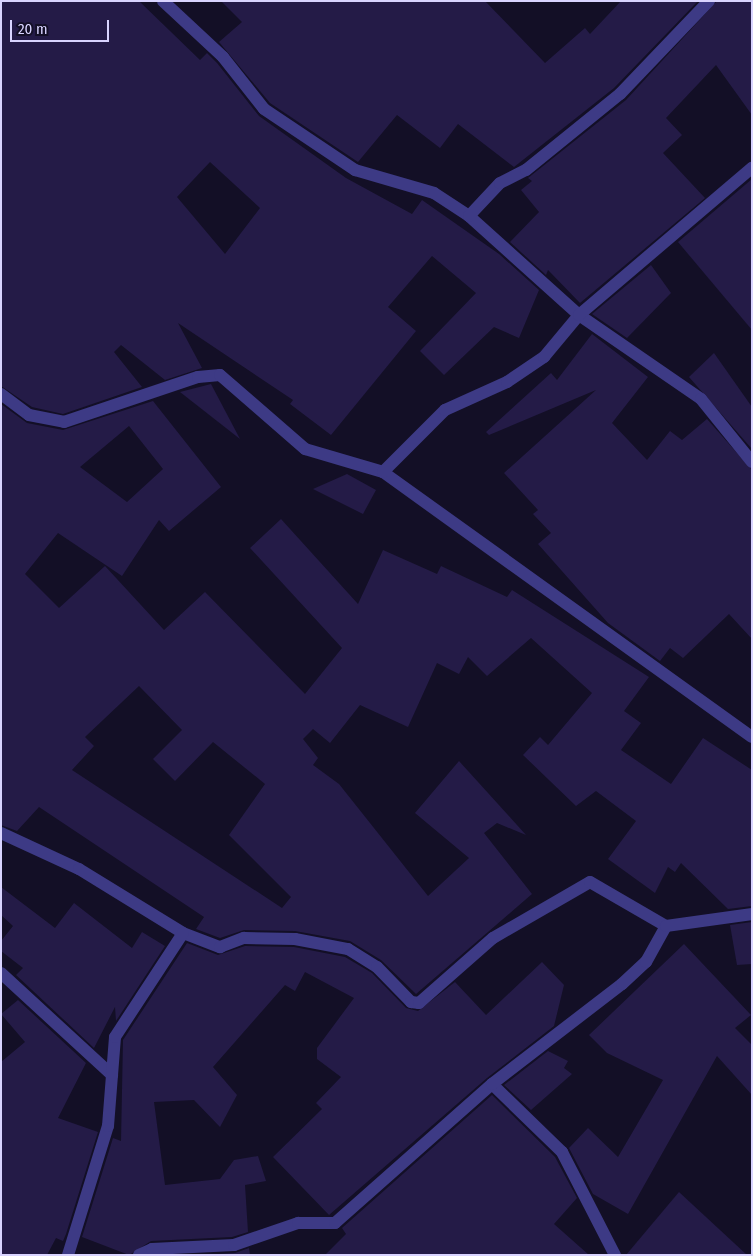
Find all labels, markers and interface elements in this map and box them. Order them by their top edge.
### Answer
scale bar [12,10,111,42]
text: 20 m [18,20,48,38]

